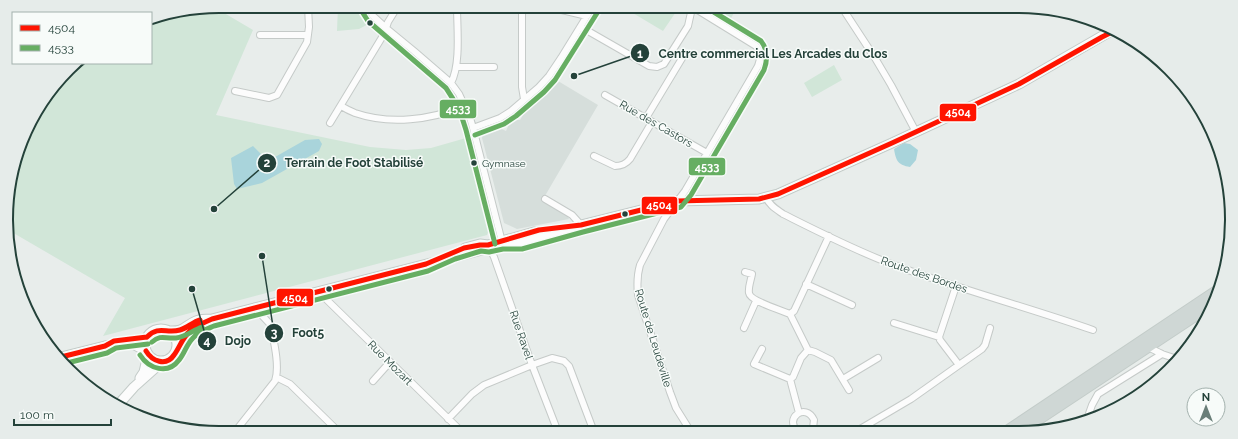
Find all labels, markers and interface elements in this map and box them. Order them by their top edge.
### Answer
legend [12,12,152,64]
unlabelled marker [365,18,375,28]
text: 4504 [48,21,75,35]
text: 4533 [48,41,74,55]
callout: Centre commercial Les Arcades du Clos [630,41,895,65]
text: 1 [637,47,643,61]
text: Centre commercial Les Arcades du Clos [659,47,888,61]
street label: Rue des Castors [617,98,695,150]
line badge: 4533 [439,99,477,119]
text: 4533 [446,103,470,116]
line badge: 4504 [939,103,977,122]
text: 4504 [945,106,971,119]
callout: Terrain de Foot Stabilisé [257,151,432,175]
text: 2 [264,156,271,170]
text: Terrain de Foot Stabilisé [285,156,423,170]
line badge: 4533 [688,157,726,176]
marker: Gymnase [469,158,479,168]
place label: Gymnase [482,158,526,169]
text: 4533 [695,161,719,174]
line badge: 4504 [641,196,678,215]
text: 4504 [646,199,672,212]
unlabelled marker [620,209,630,219]
street label: Route des Bordes [879,254,969,296]
unlabelled marker [324,284,334,294]
street label: Route de Leudeville [632,287,674,389]
line badge: 4504 [276,288,314,307]
text: 4504 [282,292,308,305]
street label: Rue Ravel [507,309,535,361]
callout: Foot5 [264,321,332,345]
text: 3 [271,326,278,340]
text: Foot5 [292,326,324,340]
callout: Dojo [197,329,259,353]
text: 4 [204,334,211,348]
text: Dojo [225,334,251,348]
street label: Rue Mozart [365,338,415,388]
north arrow [1186,387,1226,427]
text: N [1202,391,1210,404]
scale bar [14,401,111,427]
text: 100 m [20,408,54,422]

